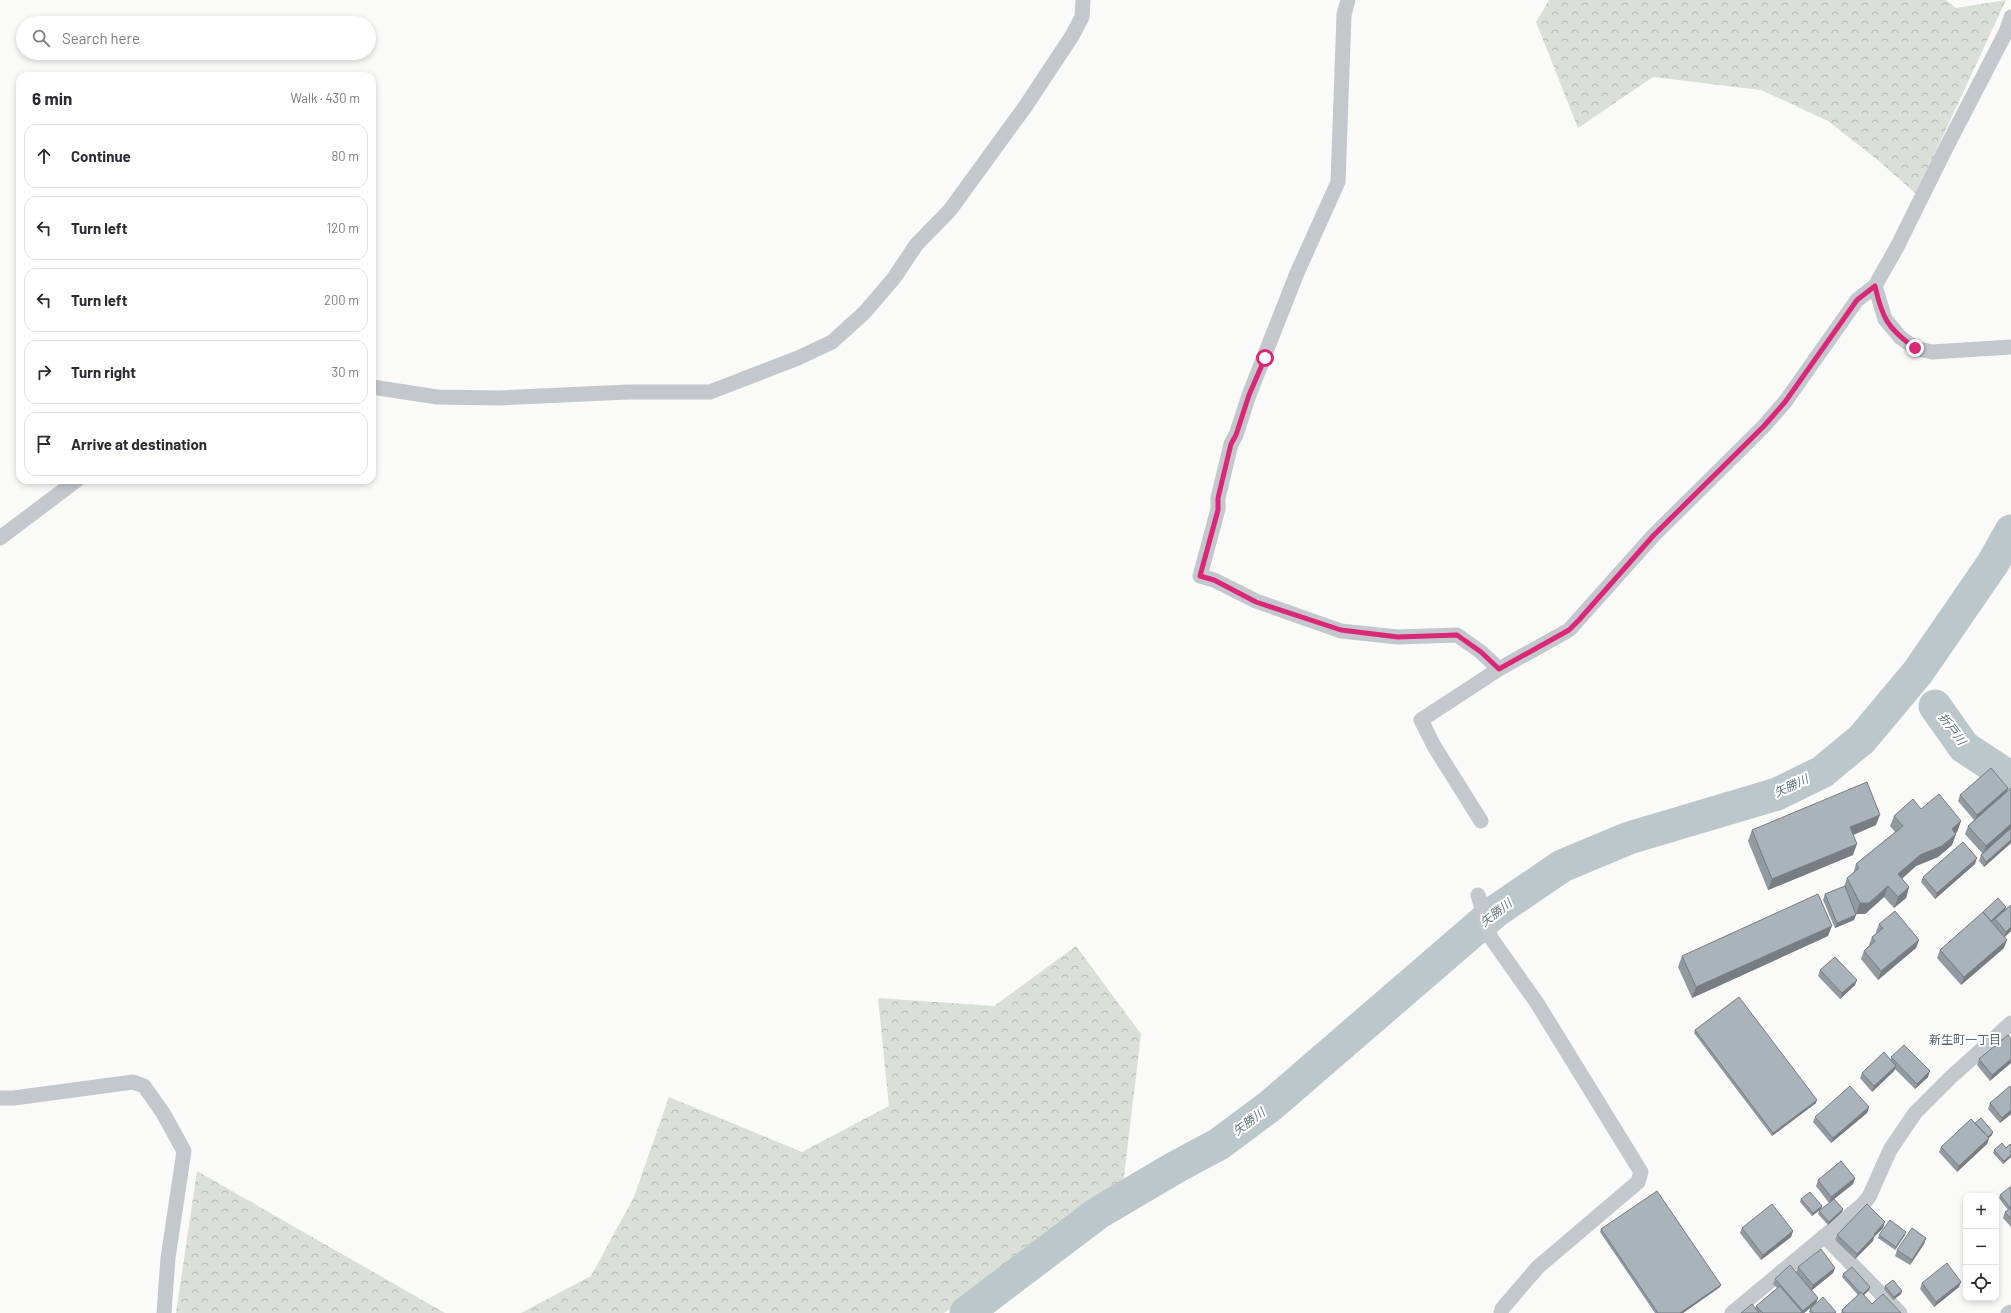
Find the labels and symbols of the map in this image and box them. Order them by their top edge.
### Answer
route end [1906,339,1924,357]
route start [1256,349,1274,367]
water label: 折戸川 [1936,710,1970,749]
water label: 矢勝川 [1771,770,1812,799]
water label: 矢勝川 [1477,894,1515,929]
district label: 新生町一丁目 [1929,1032,2001,1046]
water label: 矢勝川 [1230,1104,1269,1138]

